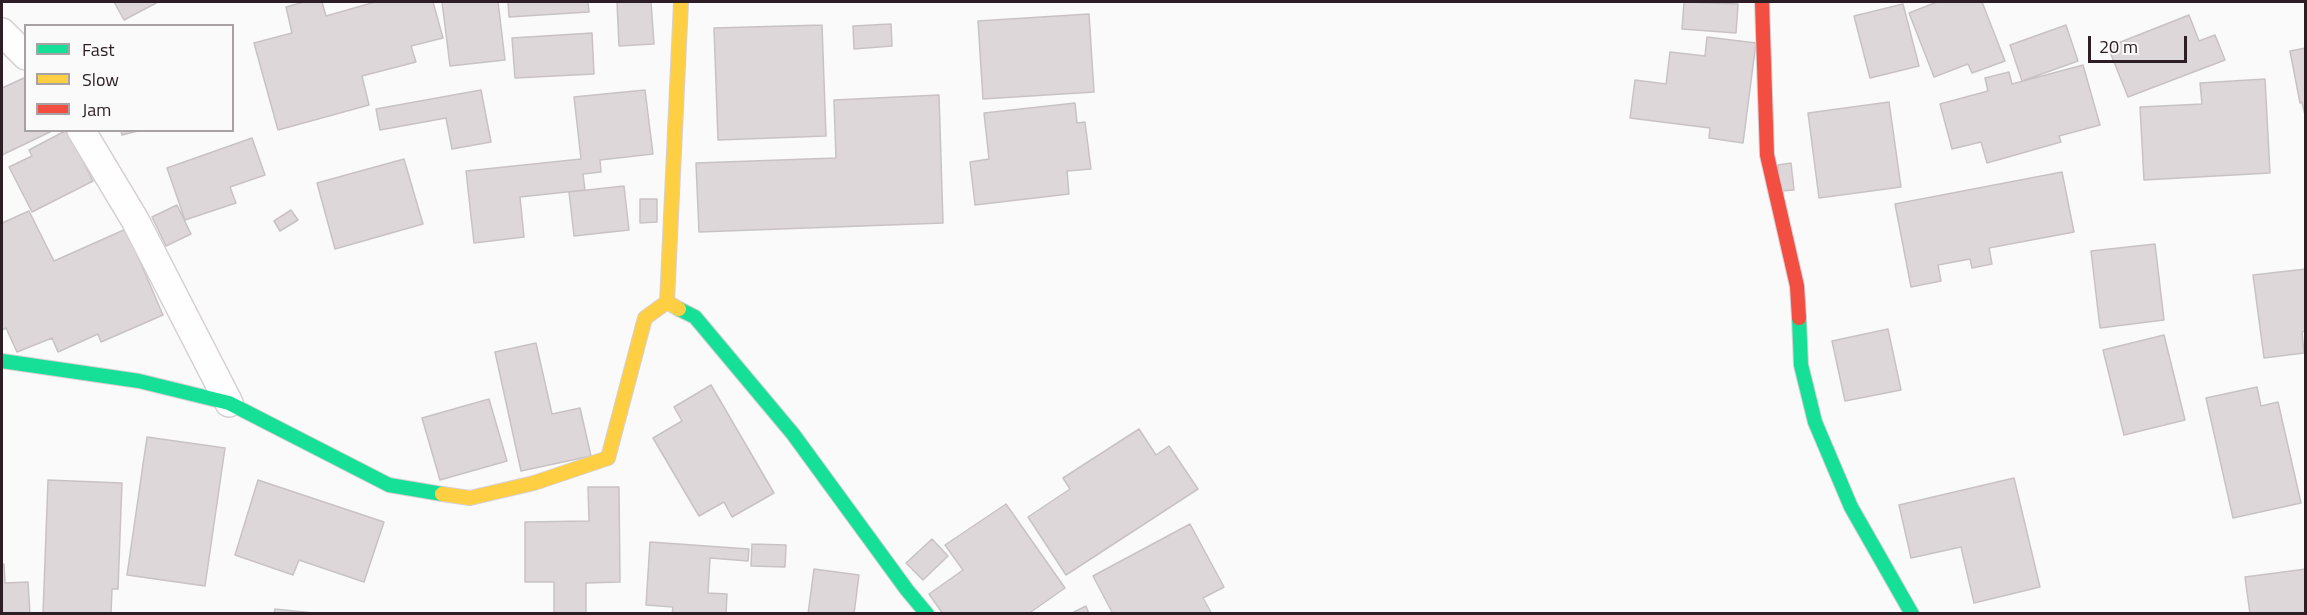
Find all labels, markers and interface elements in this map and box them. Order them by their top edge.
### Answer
legend [24,24,234,132]
scale bar [2091,24,2190,62]
text: 20 m [2099,33,2138,60]
text: Fast [82,36,115,63]
text: Slow [82,66,119,93]
text: Jam [82,96,111,123]

